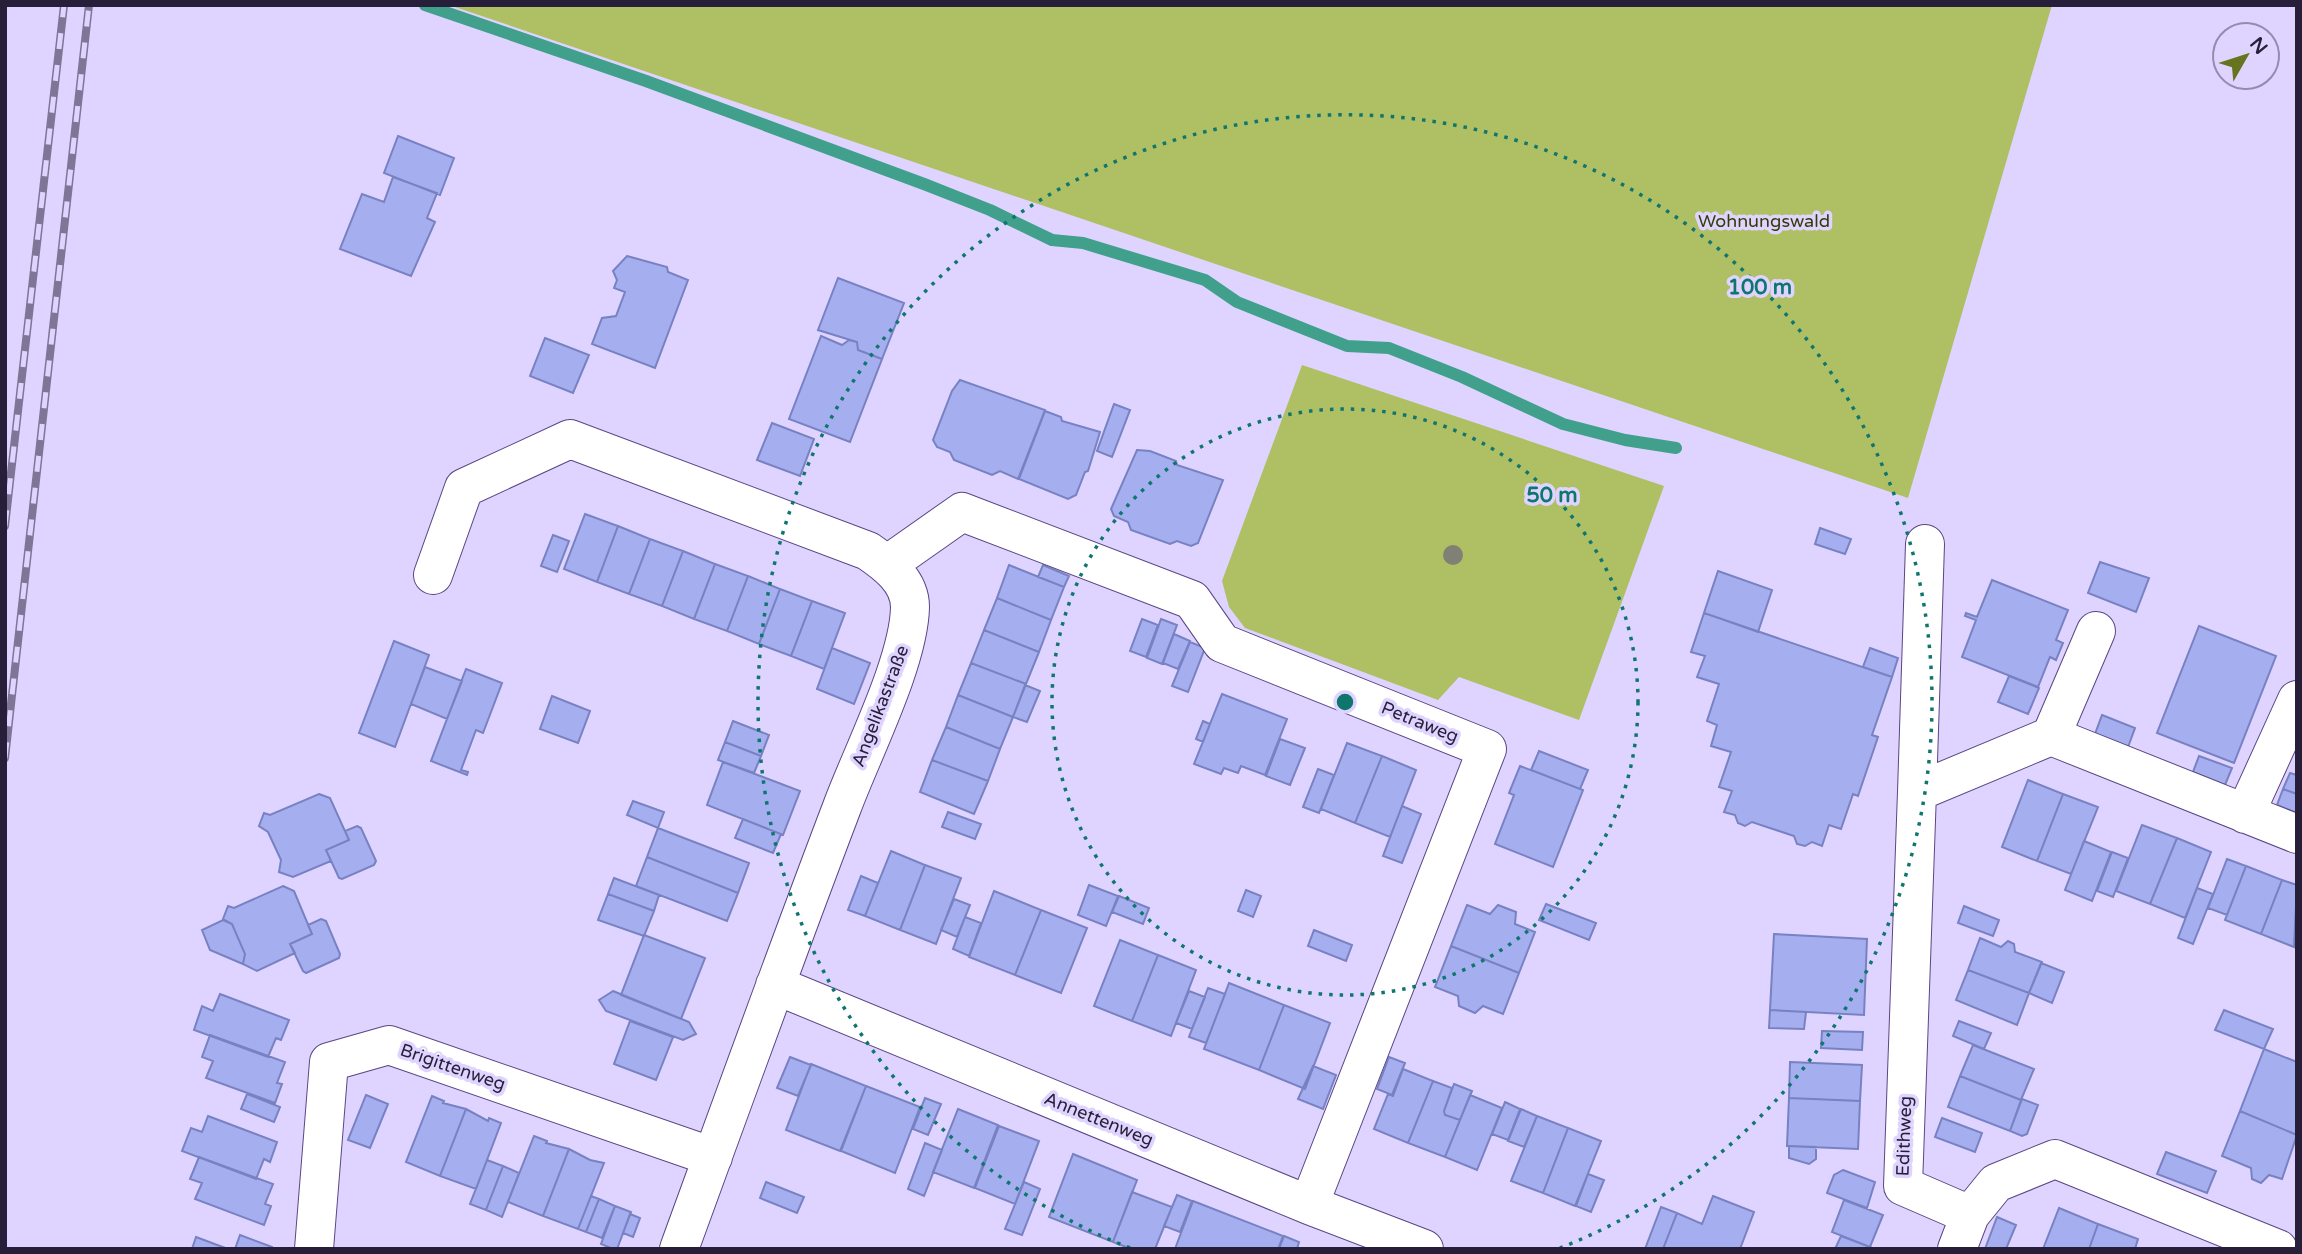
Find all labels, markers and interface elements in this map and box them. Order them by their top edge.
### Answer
north arrow [2211,21,2281,91]
text: N [2245,33,2272,59]
park label: Wohnungswald [1698,210,1830,232]
text: 100 m [1728,275,1792,300]
text: 50 m [1526,483,1578,508]
street label: Angelikastraße [847,642,913,770]
centre of rings [1333,690,1357,714]
street label: Petraweg [1378,697,1462,747]
street label: Brigittenweg [397,1039,509,1095]
street label: Annettenweg [1041,1087,1157,1151]
street label: Edithweg [1892,1095,1916,1177]

